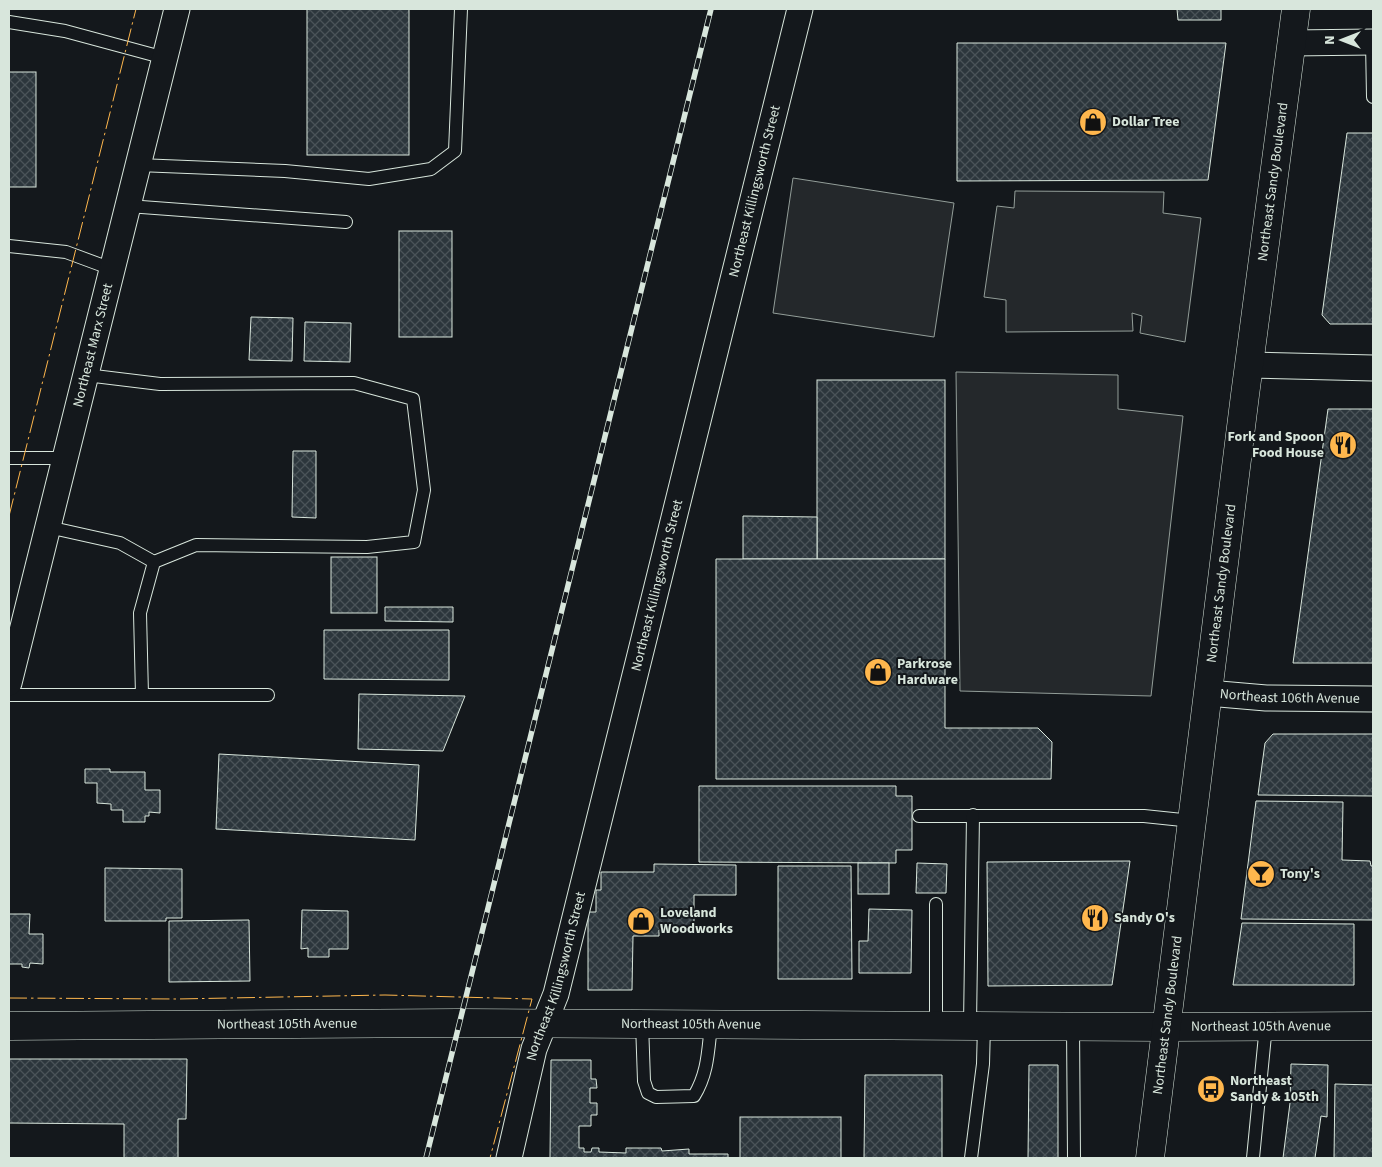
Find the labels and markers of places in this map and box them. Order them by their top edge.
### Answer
shop icon: Dollar Tree [1078,107,1108,137]
place label: Dollar Tree [1112,112,1180,132]
place label: Fork and Spoon Food House [1228,427,1324,463]
restaurant icon: Fork and Spoon Food House [1328,430,1358,460]
place label: Parkrose Hardware [897,654,958,690]
shop icon: Parkrose Hardware [863,657,893,687]
bar icon: Tony's [1246,859,1276,889]
place label: Tony's [1280,864,1320,884]
place label: Loveland Woodworks [660,903,733,939]
restaurant icon: Sandy O's [1080,903,1110,933]
shop icon: Loveland Woodworks [626,906,656,936]
place label: Sandy O's [1114,908,1175,928]
place label: Northeast Sandy & 105th [1230,1071,1319,1107]
bus stop icon: Northeast Sandy & 105th [1196,1074,1226,1104]

